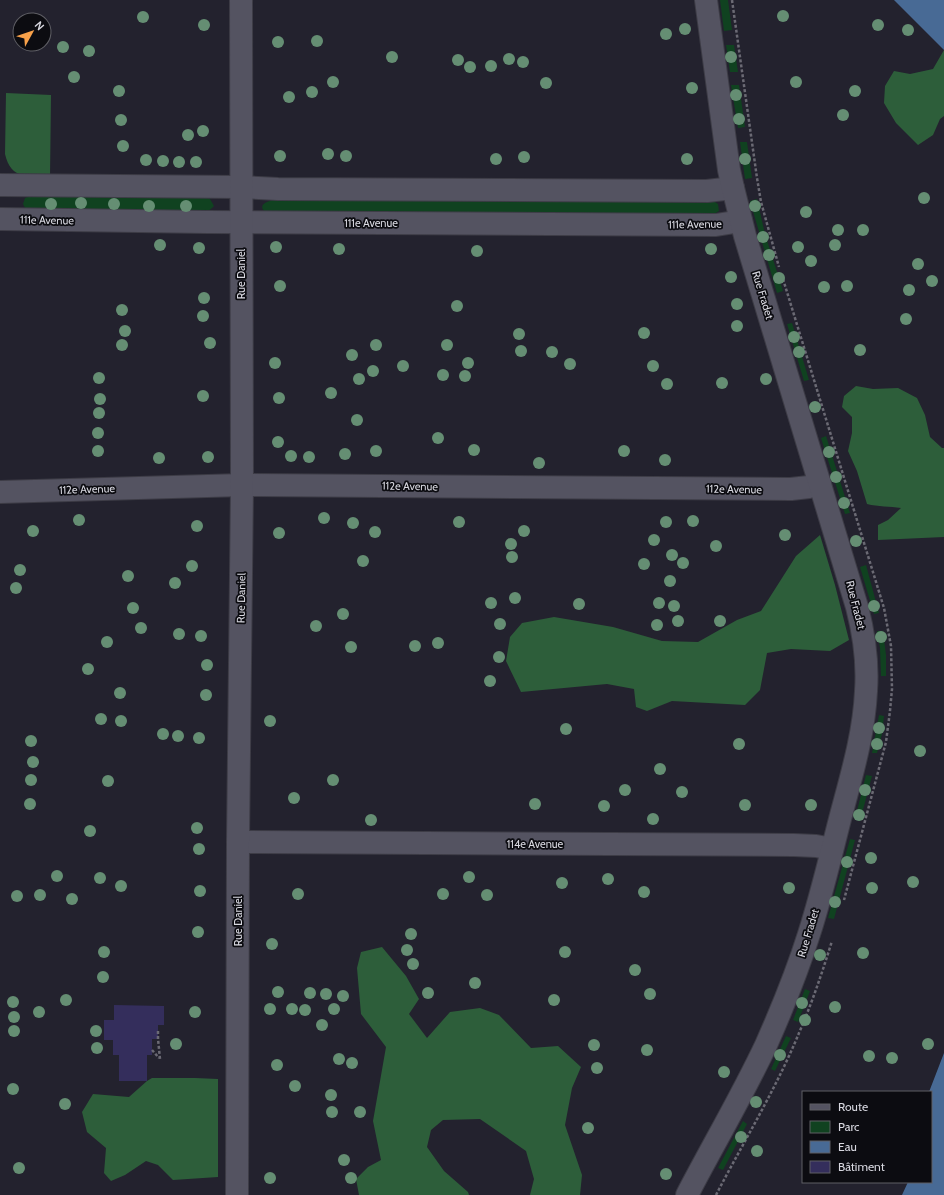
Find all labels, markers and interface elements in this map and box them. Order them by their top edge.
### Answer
north arrow [12,12,52,52]
text: N [32,18,48,33]
street label: 111e Avenue [20,213,74,227]
street label: 111e Avenue [344,216,398,230]
street label: 111e Avenue [668,217,722,231]
street label: Rue Daniel [234,248,248,299]
street label: Rue Fradet [749,269,777,321]
street label: 112e Avenue [382,479,438,493]
street label: 112e Avenue [59,481,116,497]
street label: 112e Avenue [706,482,762,496]
street label: Rue Daniel [234,572,248,623]
street label: Rue Fradet [843,579,869,631]
street label: 114e Avenue [507,837,564,851]
street label: Rue Daniel [231,895,245,946]
street label: Rue Fradet [794,907,822,959]
legend [802,1091,932,1183]
text: Route [838,1099,868,1114]
text: Parc [838,1119,860,1134]
text: Eau [838,1139,857,1154]
text: Bâtiment [838,1159,885,1174]

